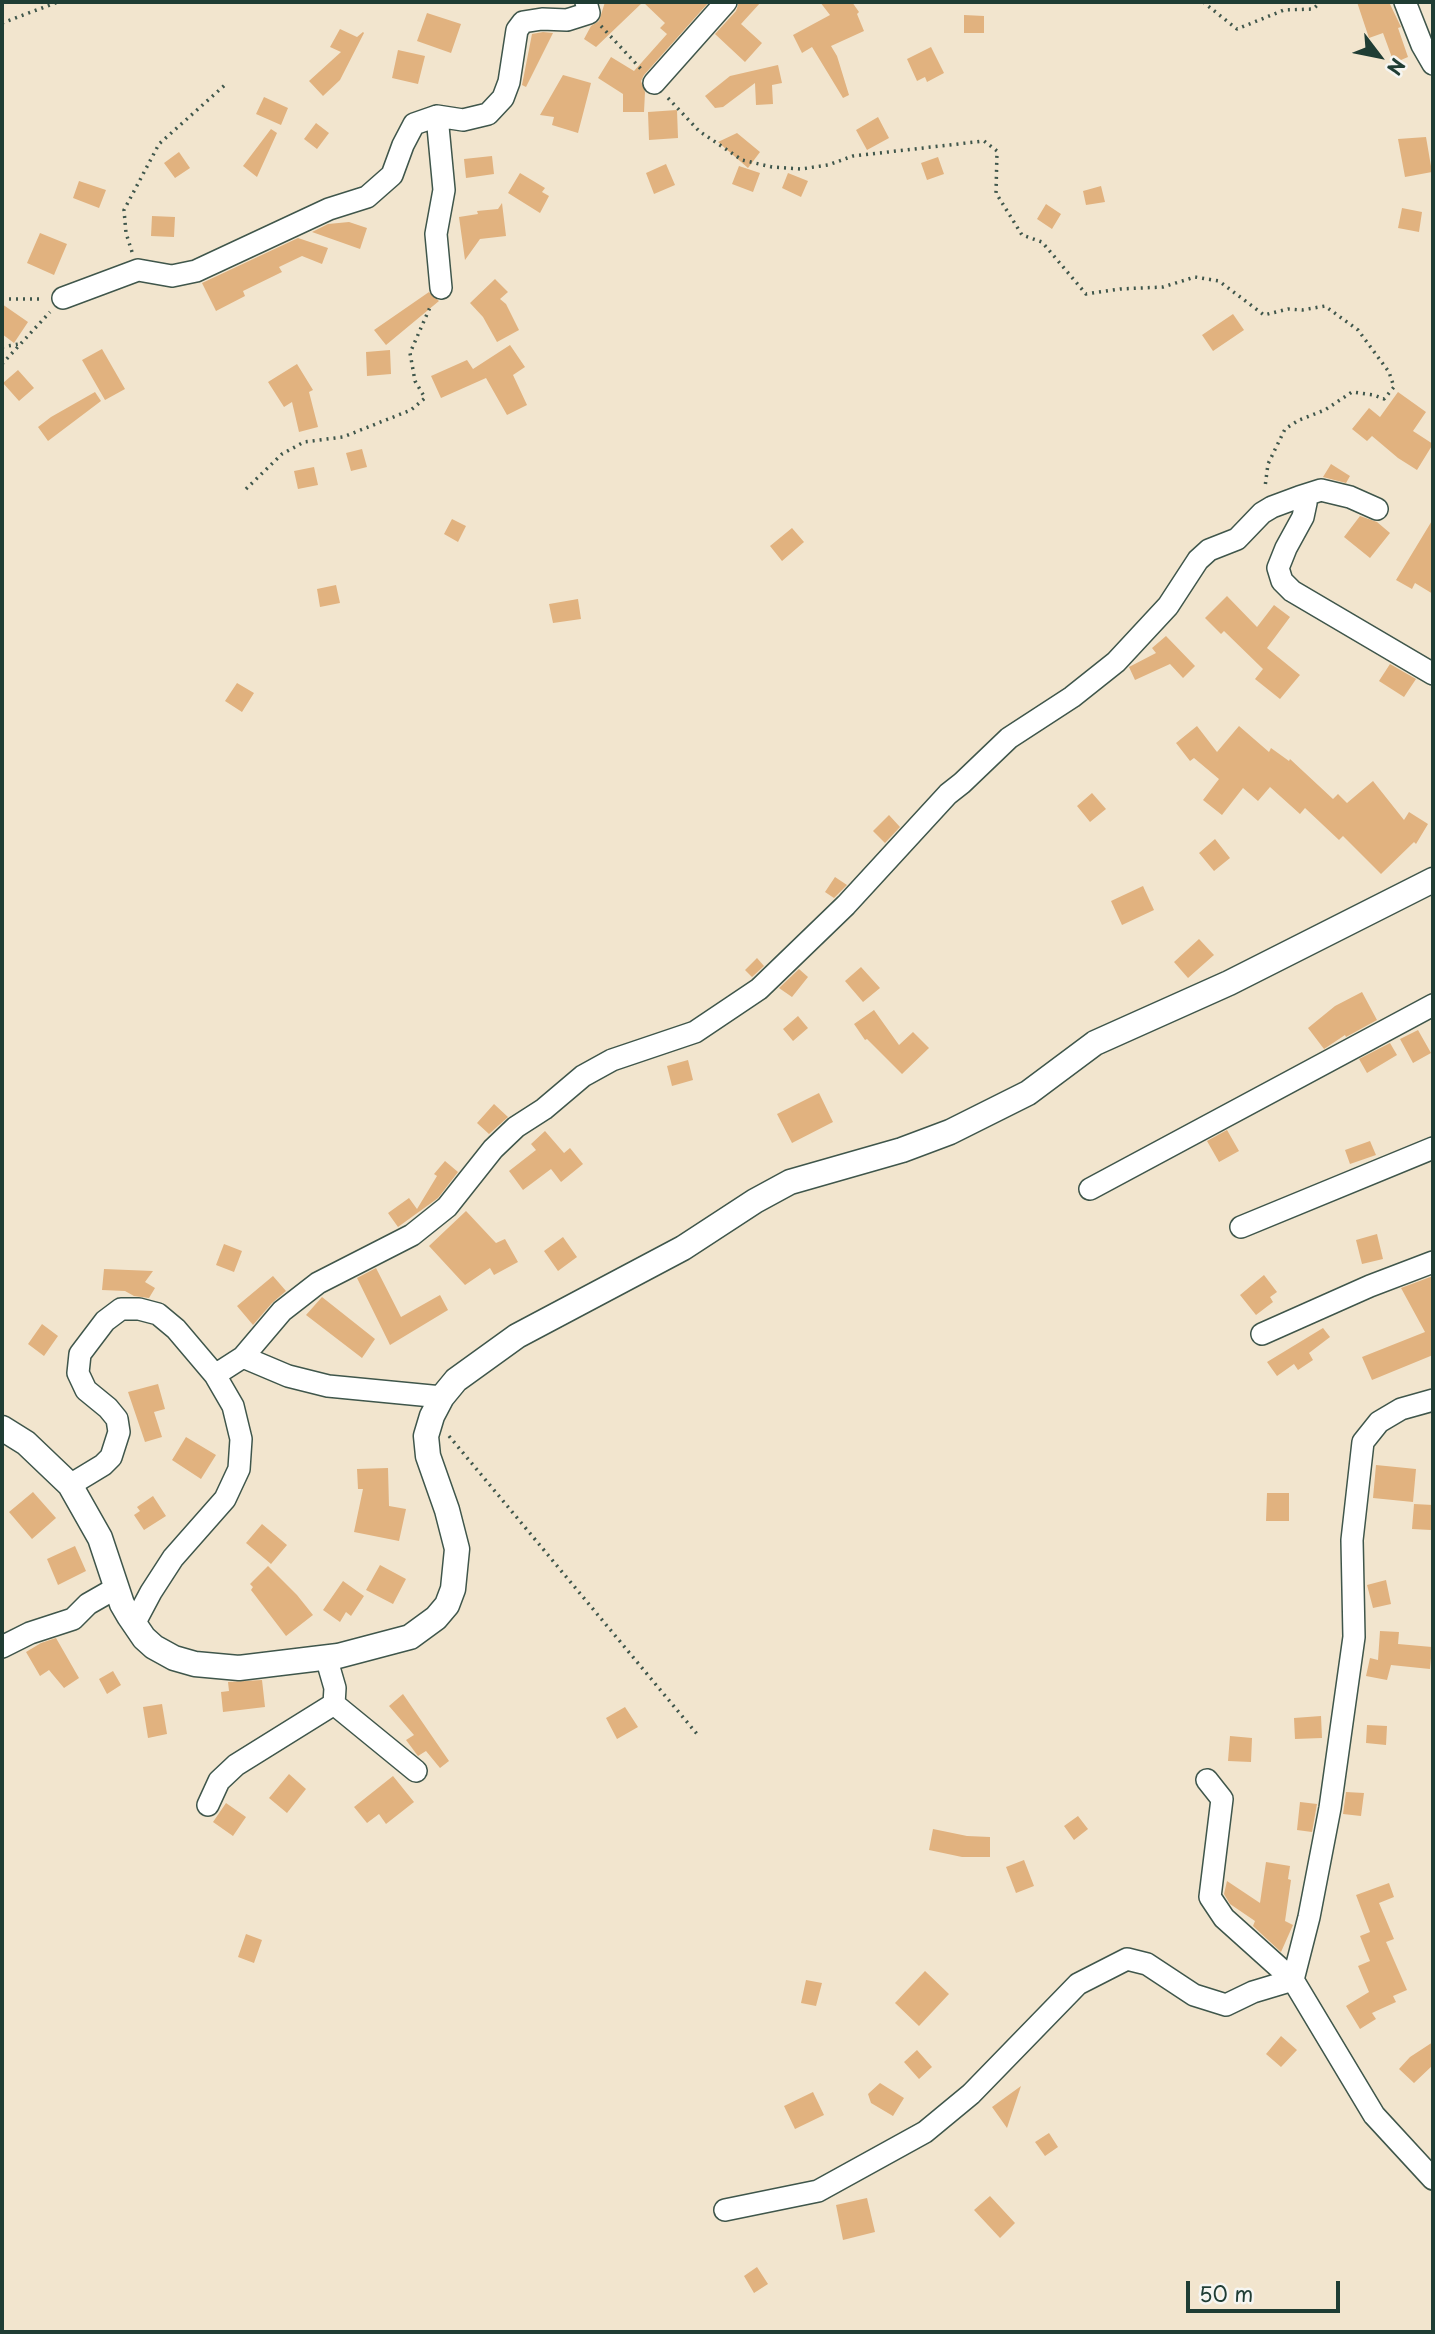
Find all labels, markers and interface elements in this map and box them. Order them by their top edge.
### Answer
north arrow [1344,21,1414,91]
text: N [1381,53,1413,81]
scale bar [1190,2268,1344,2312]
text: 50 m [1199,2277,1253,2309]

